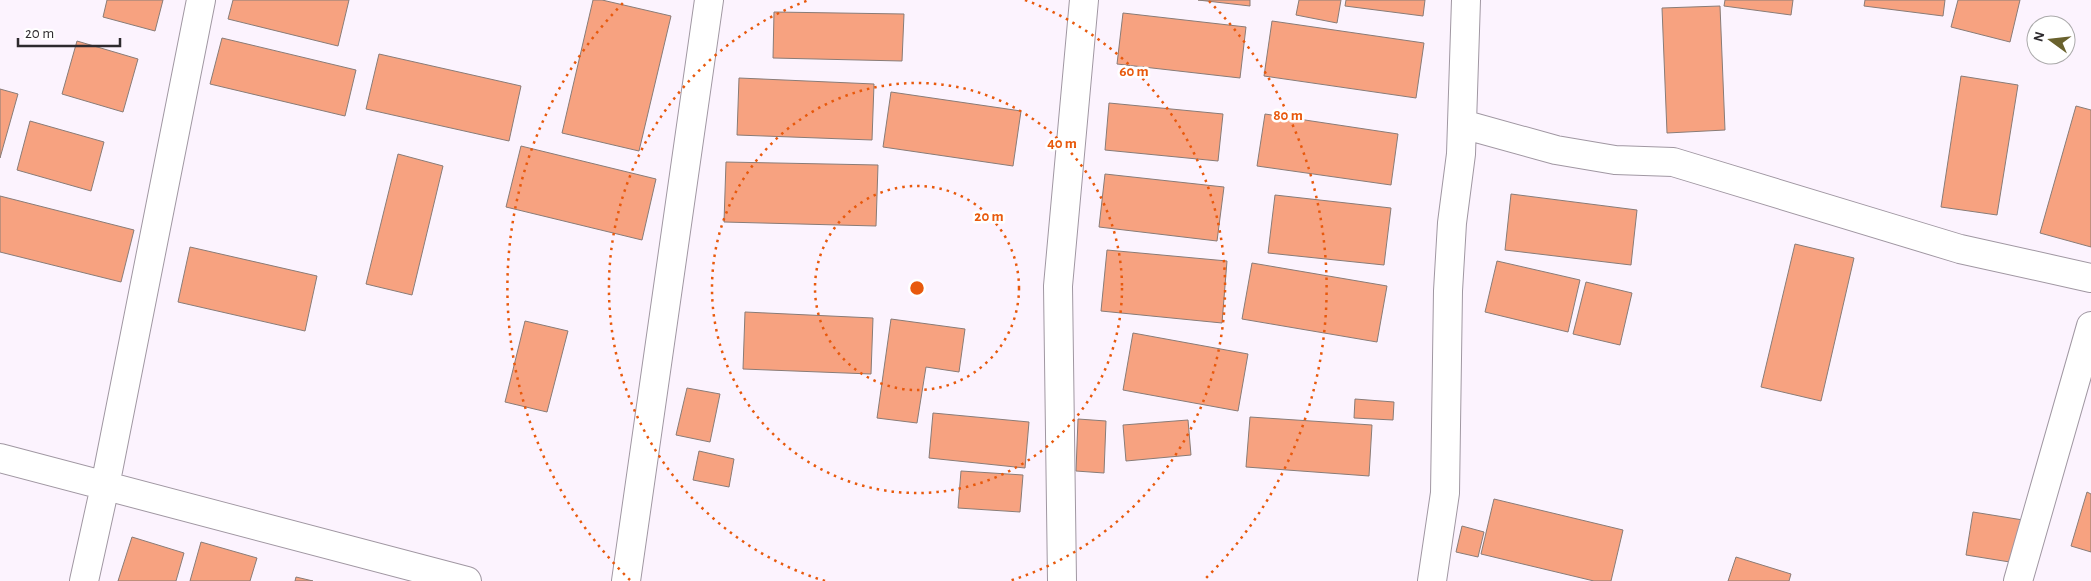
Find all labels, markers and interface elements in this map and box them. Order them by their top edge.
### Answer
scale bar [18,15,120,47]
north arrow [2026,15,2076,65]
text: 20 m [25,26,54,41]
text: N [2031,30,2047,43]
text: 60 m [1119,64,1149,79]
text: 80 m [1273,108,1303,123]
text: 40 m [1047,136,1077,151]
text: 20 m [974,209,1004,224]
centre of rings [908,279,926,297]

